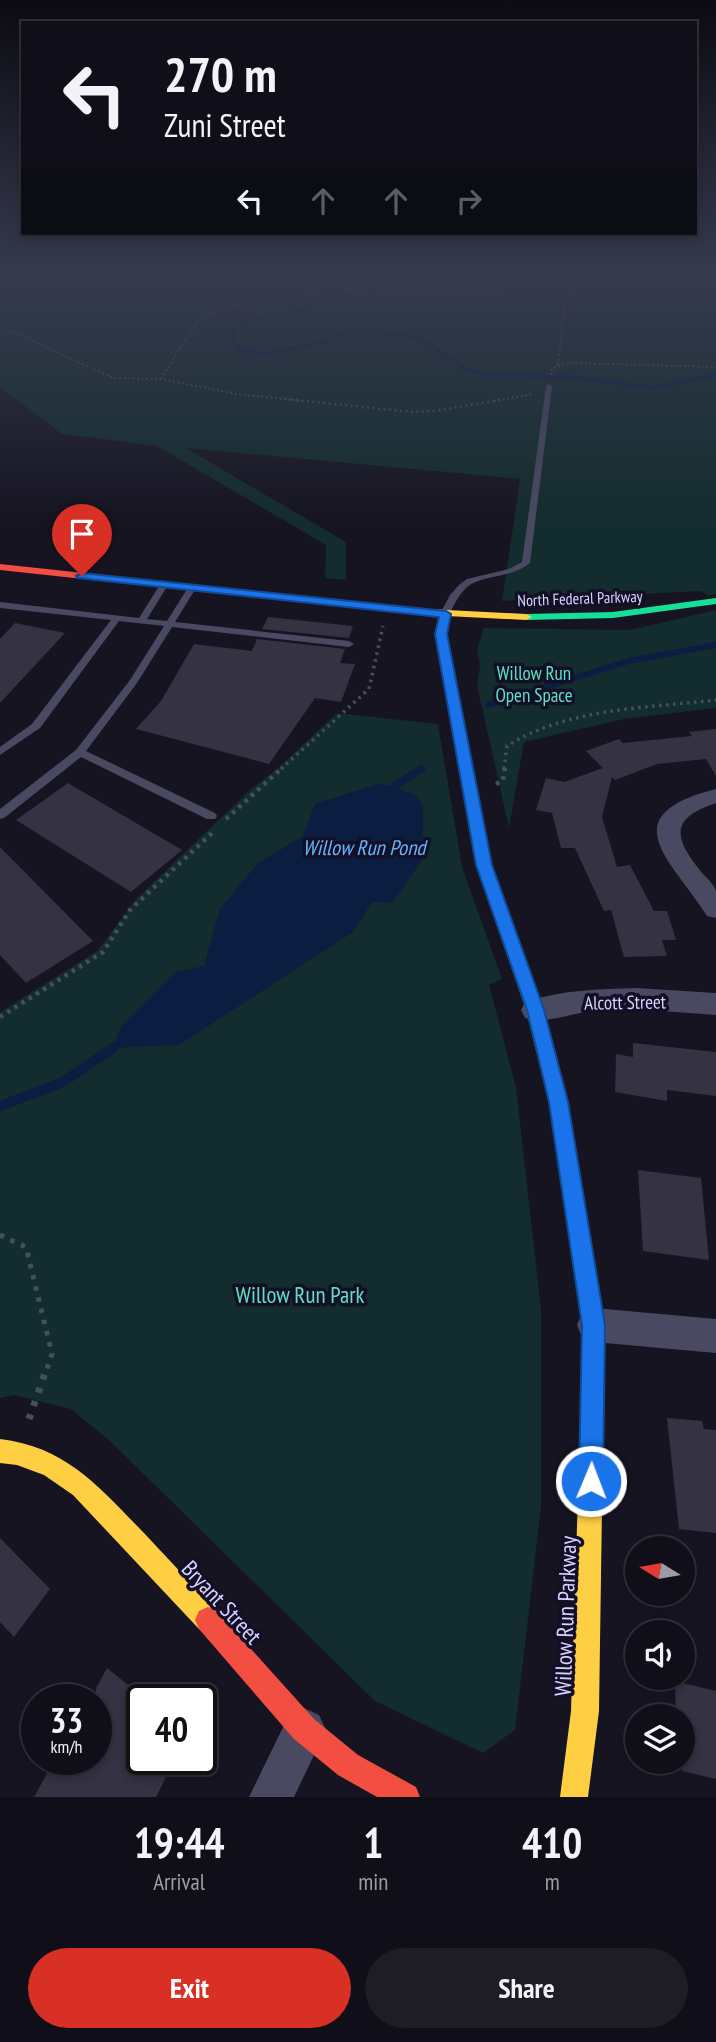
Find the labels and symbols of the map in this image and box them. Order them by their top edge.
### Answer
pin [52,504,112,576]
street label: North Federal Parkway [517,586,643,610]
park label: Willow Run Open Space [495,661,573,707]
water label: Willow Run Pond [303,834,428,861]
street label: Alcott Street [584,989,667,1015]
park label: Willow Run Park [235,1280,365,1309]
position arrow [554,1444,628,1518]
street label: Willow Run Parkway [548,1535,582,1697]
north arrow [625,1536,695,1606]
street label: Bryant Street [176,1554,268,1650]
speed limit sign: 40 [126,1684,217,1775]

